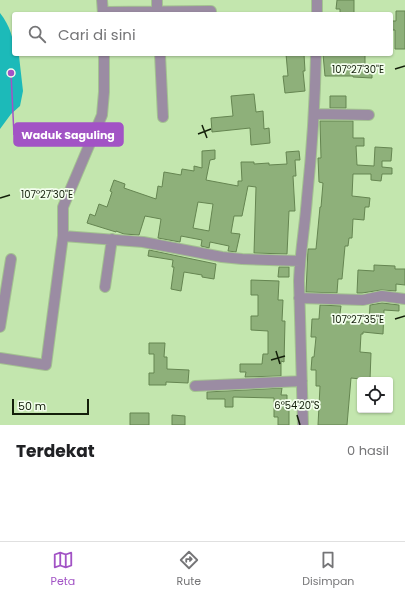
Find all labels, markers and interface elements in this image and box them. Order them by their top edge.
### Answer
search box [12,12,393,56]
icon: search [26,23,48,45]
text: Cari di sini [58,24,136,45]
text: 107°27'30"E [332,62,384,77]
callout: Waduk Saguling [14,123,123,146]
text: Waduk Saguling [21,127,115,143]
text: 107°27'30"E [21,187,73,202]
text: 107°27'35"E [332,312,384,327]
map controls [357,377,393,413]
button: locate [357,377,393,413]
scale bar [12,397,89,416]
text: 50 m [18,398,46,414]
text: 6°54'20"S [274,398,320,413]
text: Terdekat [16,439,95,463]
text: 0 hasil [347,441,389,460]
tab: Peta [51,549,75,590]
tab: Rute [176,549,201,590]
tab: Disimpan [302,549,354,590]

